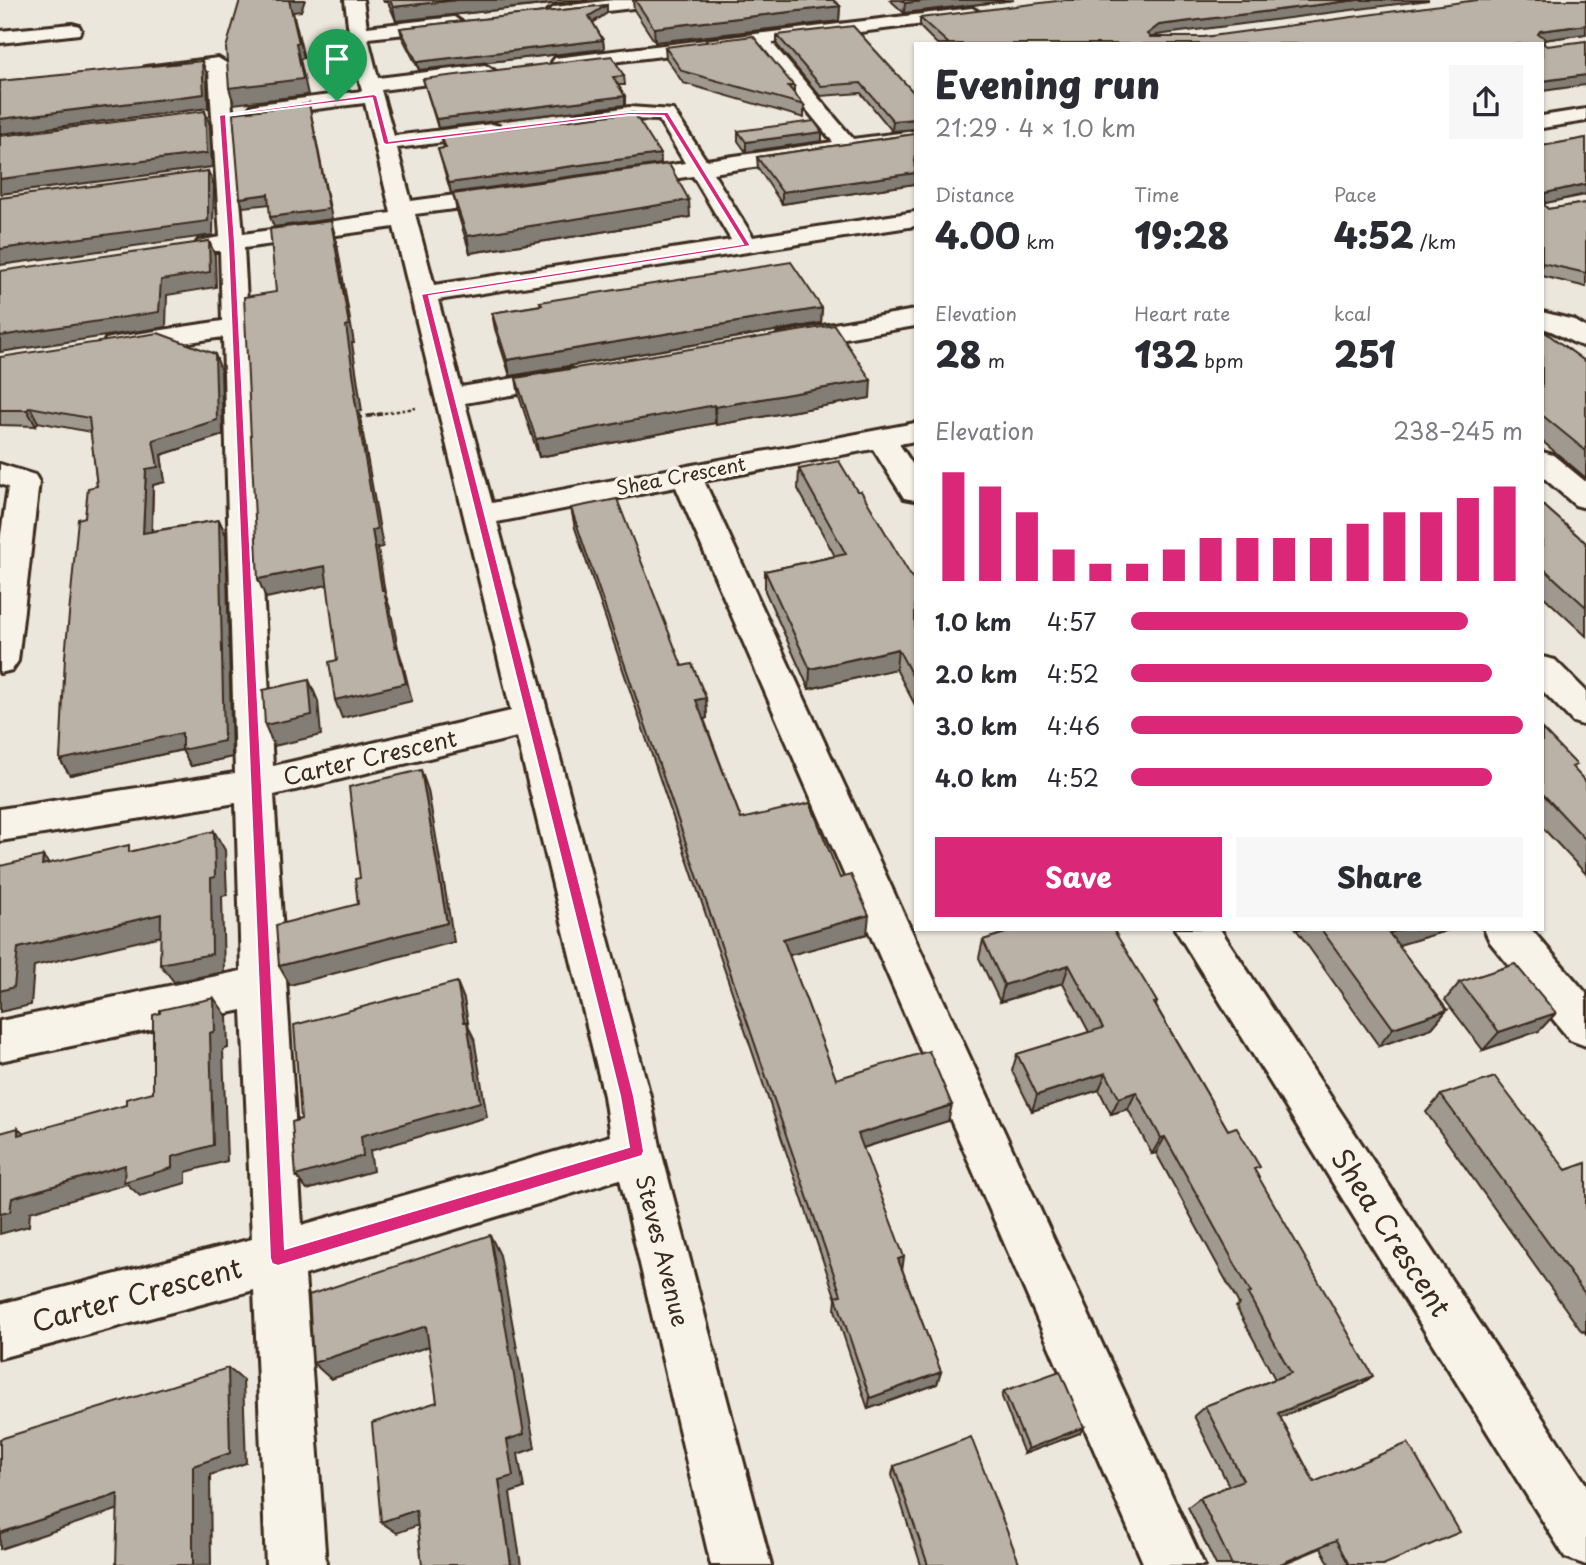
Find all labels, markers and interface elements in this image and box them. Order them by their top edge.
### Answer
pin [307,29,367,101]
icon: arrive [318,40,356,78]
text: Evening run [935,55,1160,112]
button: share [1449,65,1523,139]
text: 21:29 · 4 × 1.0 km [935,110,1136,145]
text: Distance [935,180,1015,208]
text: Time [1134,180,1179,208]
text: Pace [1334,180,1377,208]
text: 4.00 [935,208,1020,261]
text: 19:28 [1134,208,1229,261]
text: 4:52 [1334,208,1414,261]
text: km [1020,227,1055,255]
text: /km [1414,227,1456,255]
text: Elevation [935,299,1017,327]
text: Heart rate [1134,299,1230,327]
text: kcal [1334,299,1372,327]
text: 28 [935,327,982,380]
text: 132 [1134,327,1198,380]
text: 251 [1334,327,1396,380]
text: m [982,346,1005,374]
text: bpm [1198,346,1244,374]
text: Elevation [935,413,1034,448]
text: 238–245 m [1393,413,1523,448]
street label: Shea Crescent [614,449,748,501]
text: 1.0 km [935,604,1012,639]
text: 4:57 [1047,604,1096,639]
text: 2.0 km [935,656,1017,691]
text: 4:52 [1047,656,1099,691]
text: 3.0 km [935,708,1017,743]
text: 4:46 [1047,708,1100,743]
street label: Carter Crescent [279,720,460,794]
text: 4.0 km [935,760,1018,795]
text: 4:52 [1047,760,1099,795]
button: Save [935,837,1222,917]
button: Share [1236,837,1523,917]
street label: Shea Crescent [1322,1140,1463,1325]
street label: Steves Avenue [628,1171,699,1330]
street label: Carter Crescent [27,1245,246,1342]

